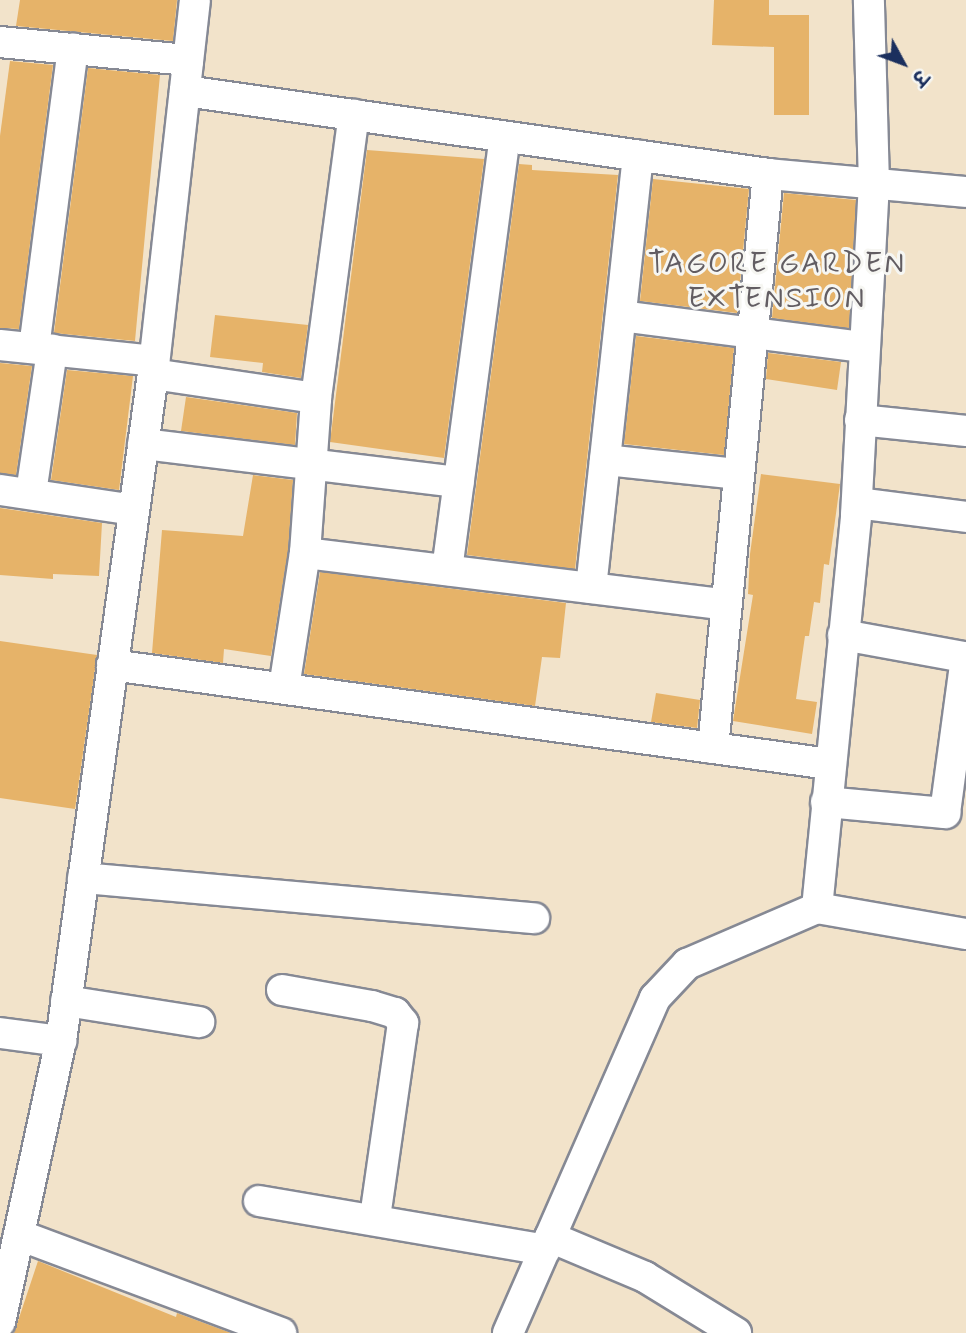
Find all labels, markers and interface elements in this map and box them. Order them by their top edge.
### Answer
north arrow [868,28,938,98]
text: उ [906,64,933,90]
district label: TAGORE GARDEN EXTENSION [646,246,908,316]

